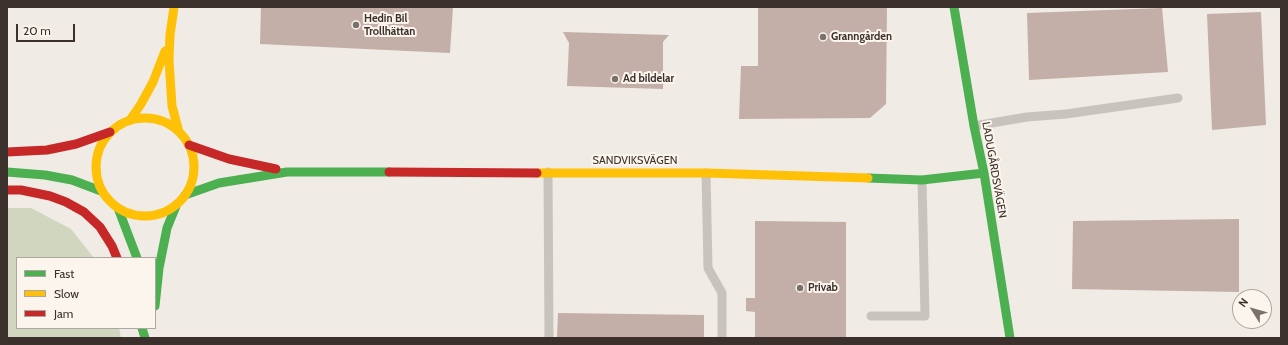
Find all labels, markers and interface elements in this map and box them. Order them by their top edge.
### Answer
place label: Hedin Bil Trollhättan [364,12,415,38]
scale bar [18,16,77,42]
marker: Hedin Bil Trollhättan [351,20,361,30]
text: 20 m [23,23,51,38]
place label: Granngården [831,30,892,44]
marker: Granngården [818,32,828,42]
place label: Ad bildelar [623,72,674,86]
marker: Ad bildelar [610,74,620,84]
street label: LADUGÅRDSVÄGEN [979,121,1009,219]
street label: SANDVIKSVÄGEN [593,154,677,168]
legend [16,257,156,329]
text: Fast [54,266,74,281]
place label: Privab [808,281,838,295]
marker: Privab [795,283,805,293]
text: Slow [54,286,79,301]
north arrow [1232,289,1272,329]
text: N [1235,295,1251,310]
text: Jam [54,306,73,321]

